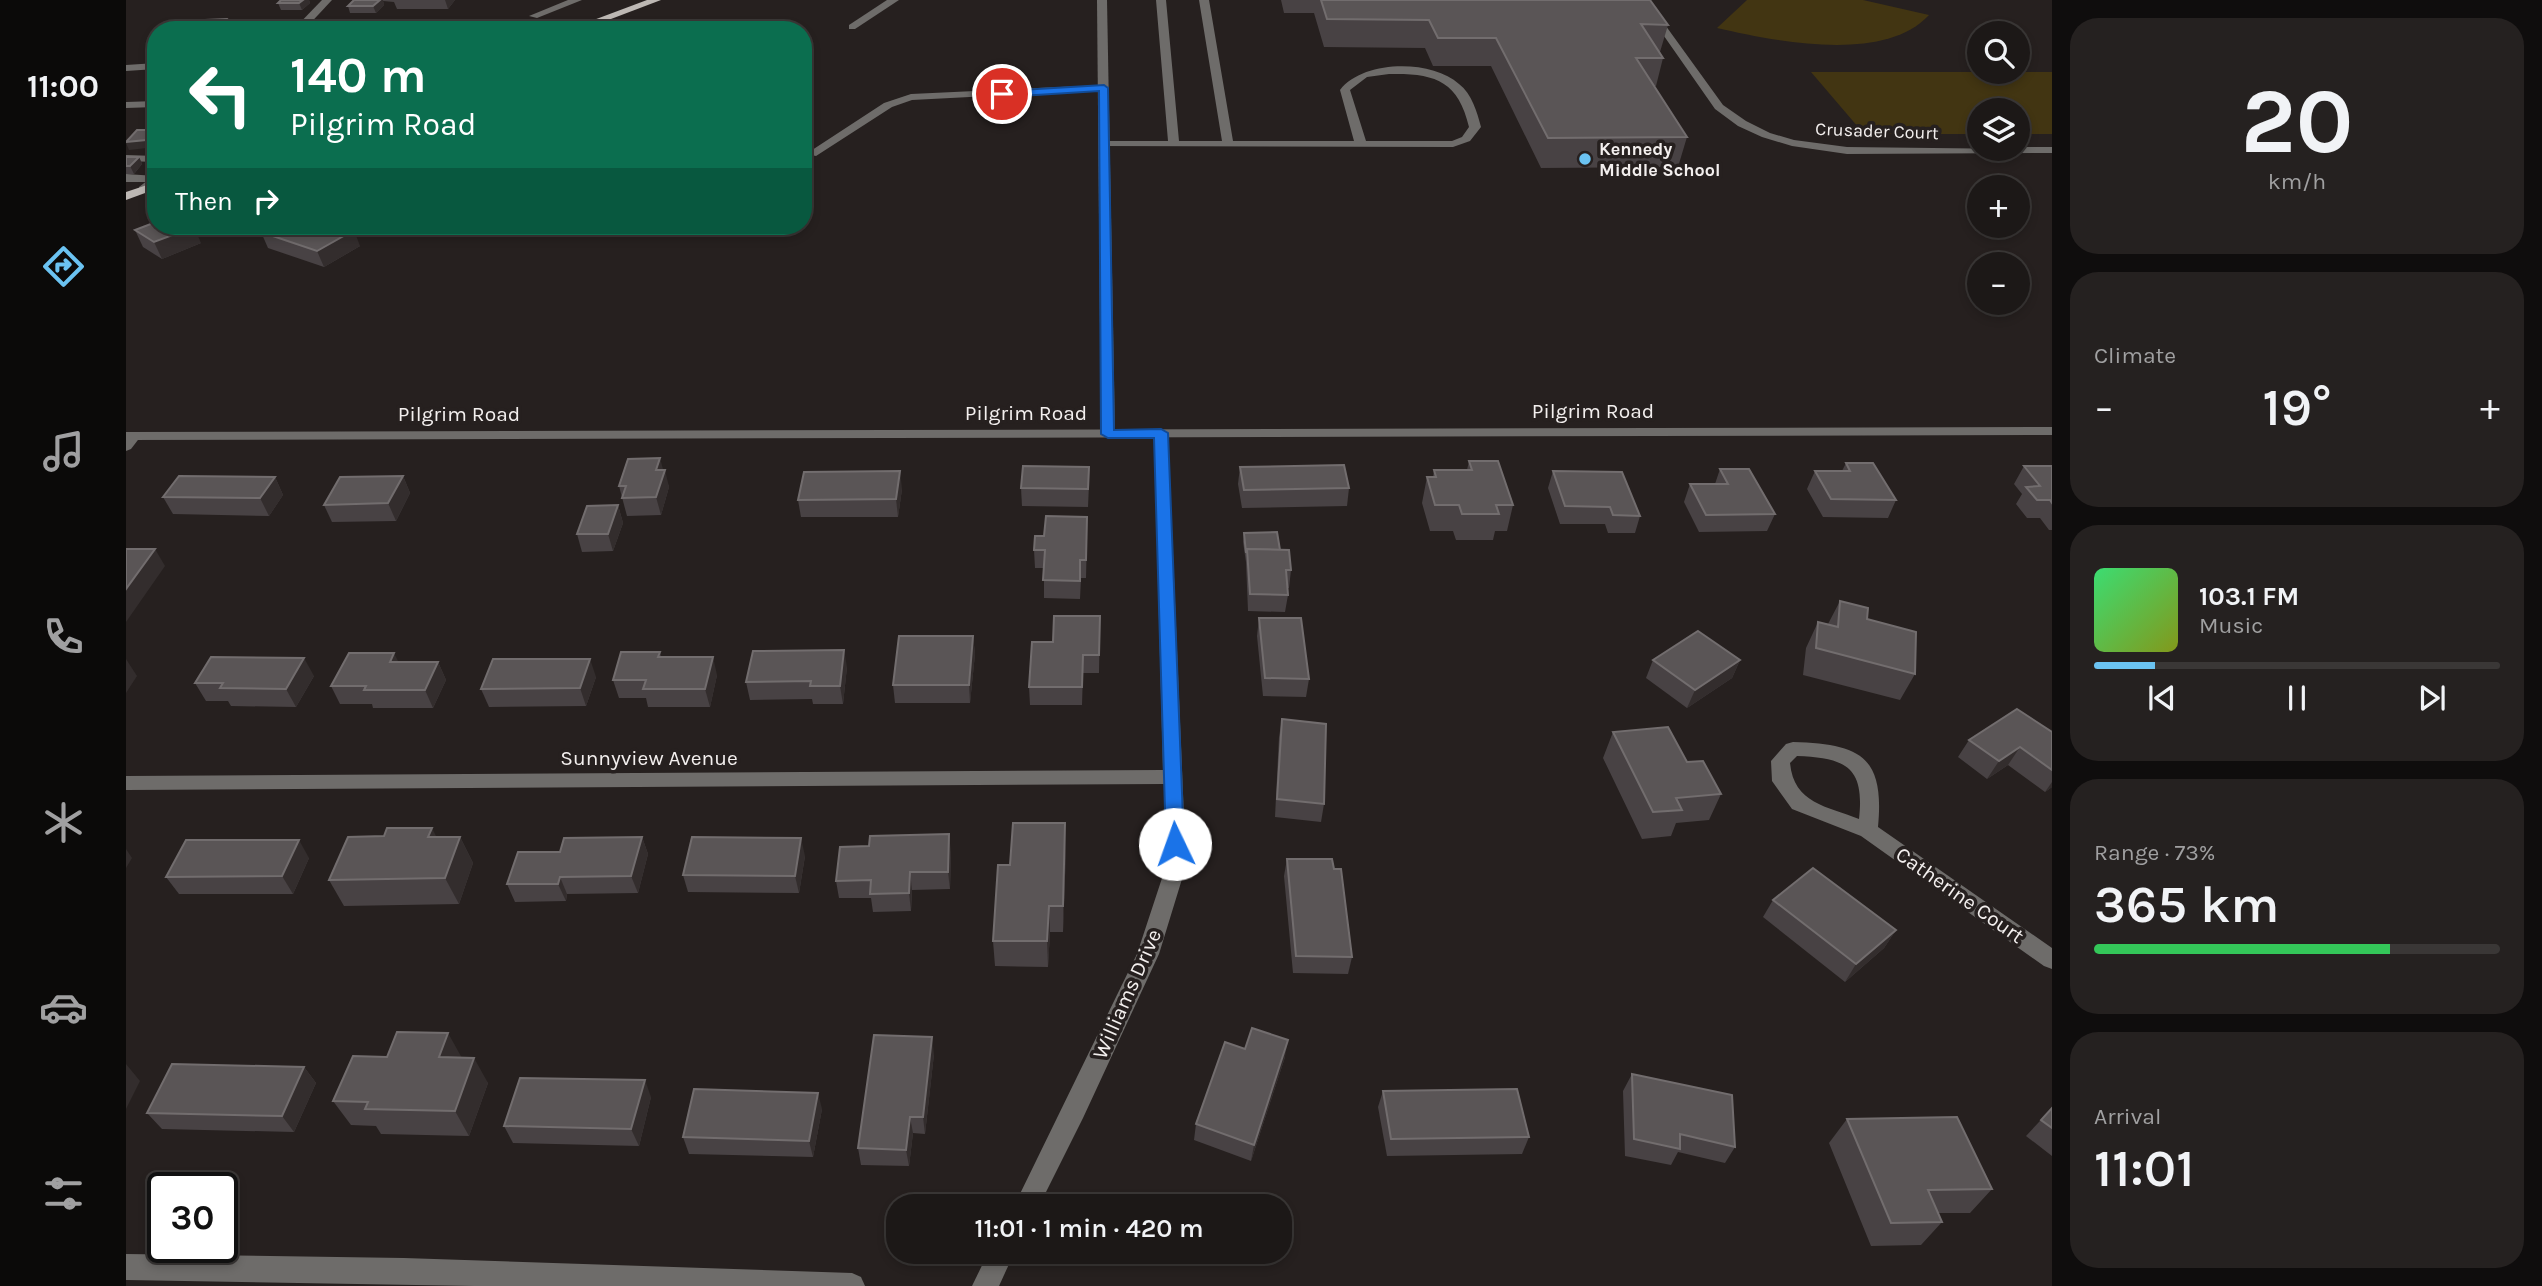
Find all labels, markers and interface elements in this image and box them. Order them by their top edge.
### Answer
map controls [1967,21,2030,315]
button: search [1967,21,2030,84]
text: 140 m [290,47,427,104]
icon: left [175,49,266,140]
pin [972,64,1032,124]
text: 11:00 [27,68,99,105]
text: 20 [2241,69,2353,175]
icon: arrive [983,75,1021,113]
button: layers [1967,98,2030,161]
text: Pilgrim Road [290,106,477,143]
street label: Crusader Court [1815,118,1939,144]
place label: Kennedy Middle School [1599,138,1720,181]
marker: Kennedy Middle School [1577,151,1593,167]
text: km/h [2268,168,2326,195]
button: + [1967,175,2030,238]
icon: right [247,182,285,220]
text: Then [175,186,233,217]
icon: directions [39,242,88,291]
button: − [1967,252,2030,315]
text: Climate [2094,342,2176,369]
text: 19° [2263,377,2331,438]
text: − [2094,385,2114,430]
text: + [2480,385,2500,430]
street label: Pilgrim Road [1532,399,1654,423]
street label: Pilgrim Road [965,401,1087,425]
street label: Pilgrim Road [398,402,520,426]
icon: music [39,427,88,476]
text: 103.1 FM [2199,581,2299,612]
icon: phone [39,612,88,661]
text: Music [2199,612,2263,639]
icon: previous [2143,679,2181,717]
icon: pause [2278,679,2316,717]
icon: next [2413,679,2451,717]
street label: Sunnyview Avenue [560,746,738,770]
icon: climate [39,798,88,847]
position arrow [1138,807,1212,881]
text: Range · 73% [2094,839,2216,866]
street label: Catherine Court [1891,842,2029,948]
text: 365 km [2094,874,2279,935]
street label: Williams Drive [1088,925,1166,1063]
icon: car [39,983,88,1032]
text: Arrival [2094,1103,2161,1130]
text: 11:01 [2094,1138,2194,1199]
icon: filters [39,1169,88,1218]
speed limit sign: 30 [147,1172,238,1263]
text: 11:01 · 1 min · 420 m [974,1213,1204,1244]

